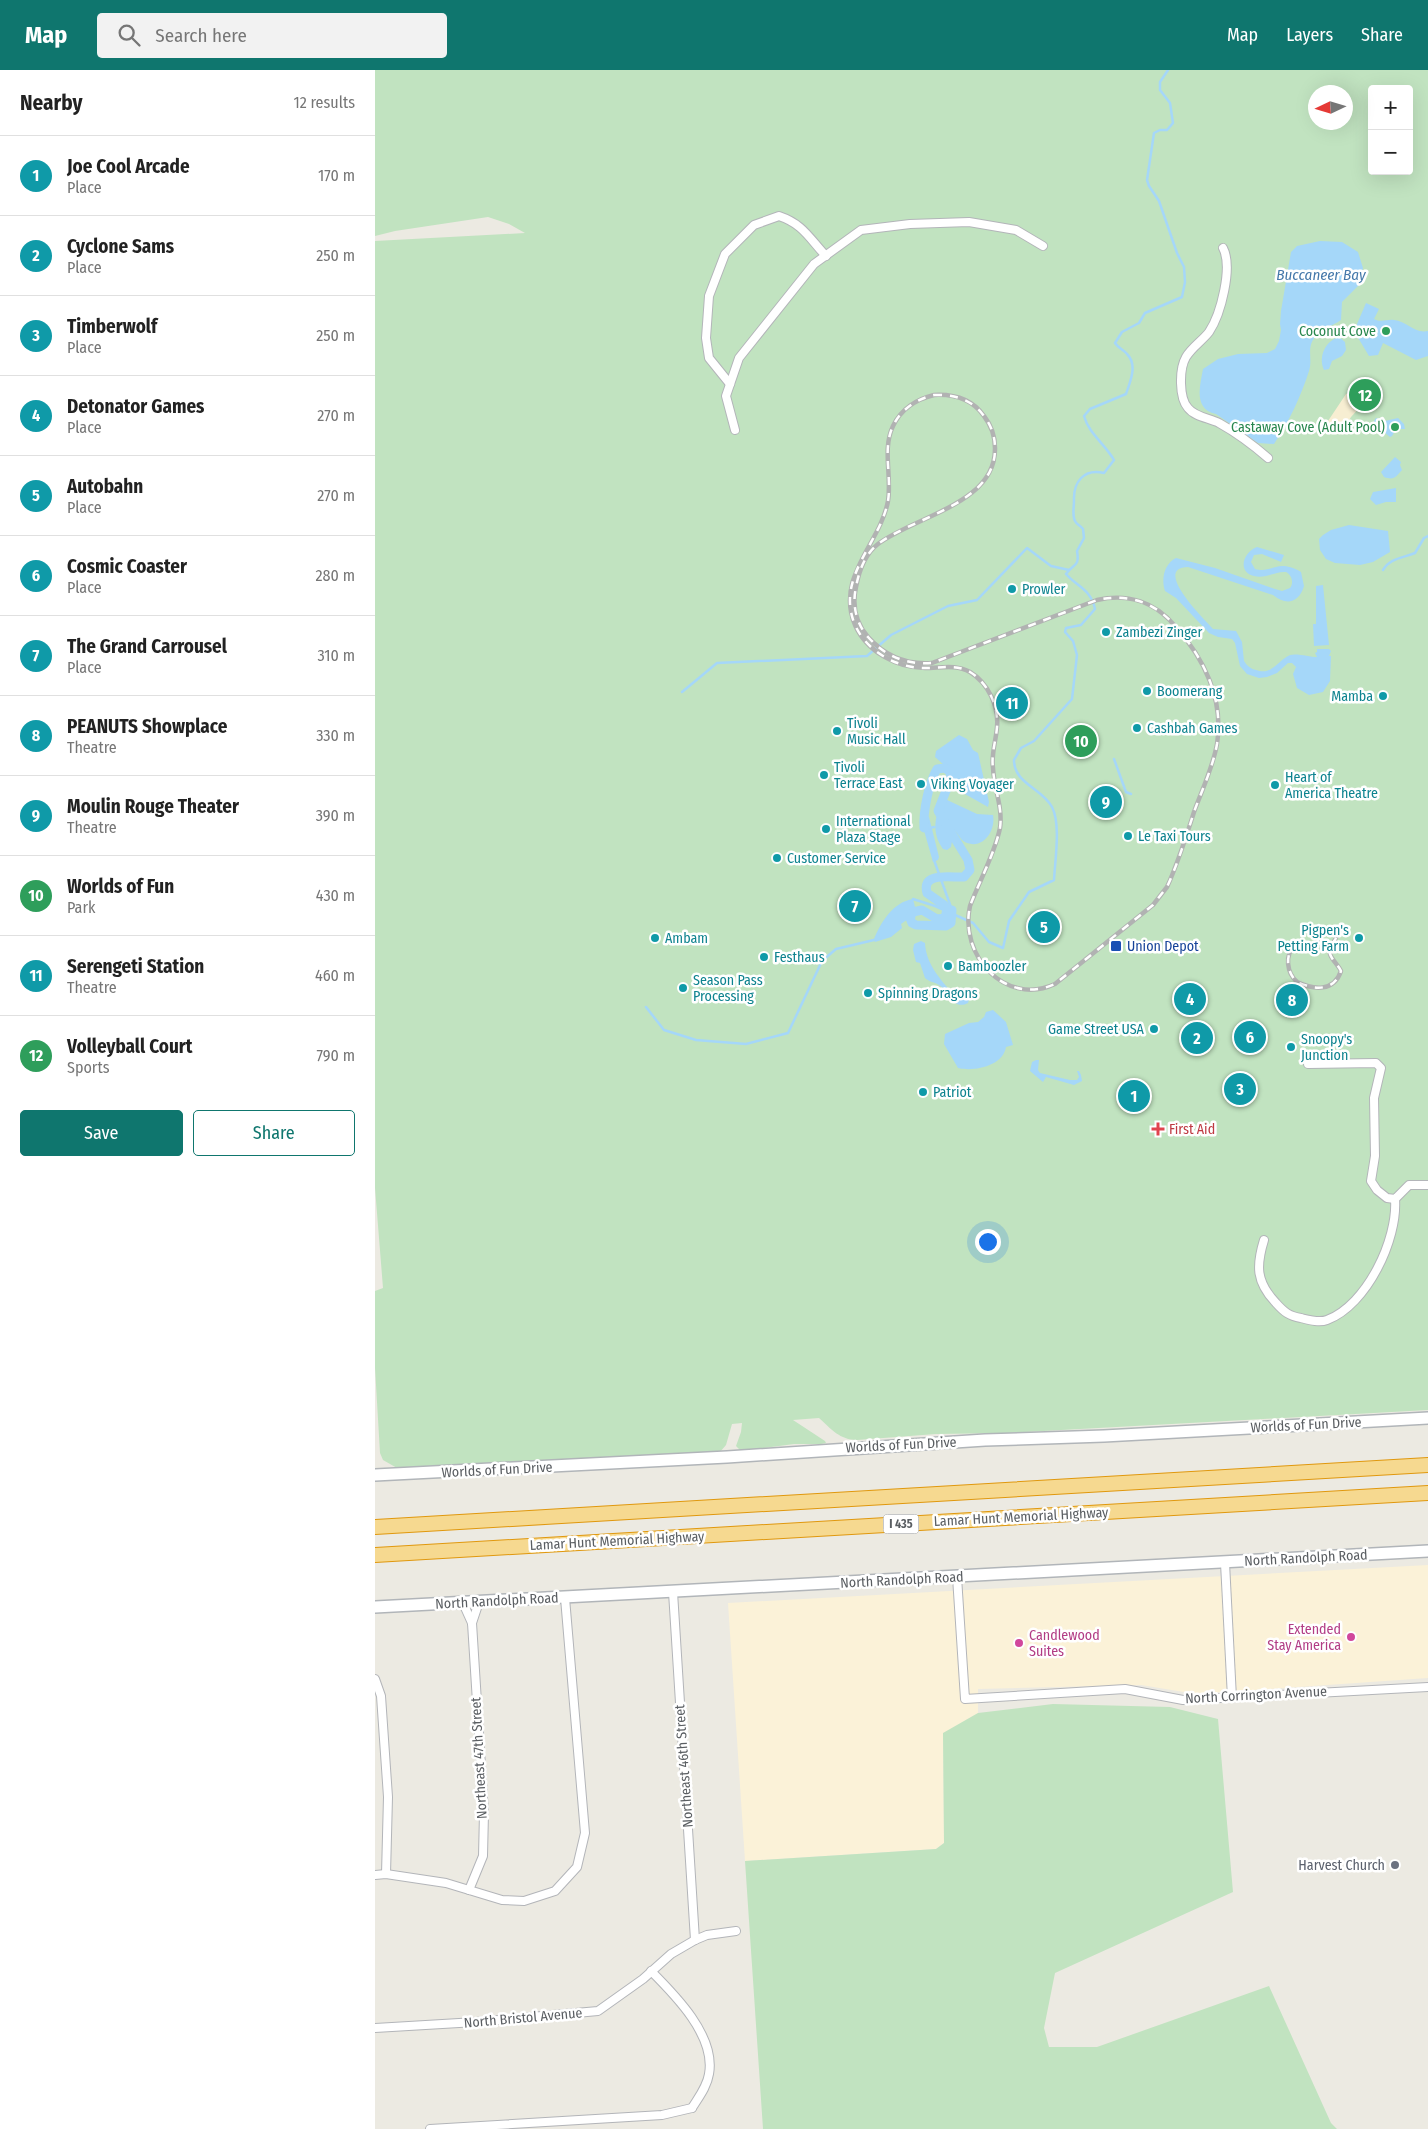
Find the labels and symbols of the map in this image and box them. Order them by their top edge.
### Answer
north arrow [1308,85,1353,130]
water label: Buccaneer Bay [1276,266,1367,284]
place label: Coconut Cove [1299,323,1376,340]
marker: Coconut Cove [1380,325,1392,337]
pin: 12 [1349,376,1381,414]
place label: Castaway Cove (Adult Pool) [1231,419,1385,436]
marker: Castaway Cove (Adult Pool) [1389,421,1401,433]
place label: Prowler [1022,581,1066,598]
marker: Prowler [1006,583,1018,595]
place label: Zambezi Zinger [1116,624,1202,641]
marker: Zambezi Zinger [1100,626,1112,638]
place label: Boomerang [1157,683,1223,700]
pin: 11 [996,684,1028,722]
marker: Boomerang [1141,685,1153,697]
place label: Mamba [1331,688,1373,705]
marker: Mamba [1377,690,1389,702]
place label: Tivoli Music Hall [847,715,906,748]
place label: Cashbah Games [1147,720,1238,737]
pin: 10 [1065,722,1097,760]
marker: Cashbah Games [1131,722,1143,734]
marker: Tivoli Music Hall [831,725,843,737]
place label: Tivoli Terrace East [834,759,903,792]
marker: Tivoli Terrace East [818,769,830,781]
place label: Heart of America Theatre [1285,769,1378,802]
place label: Viking Voyager [931,776,1014,793]
marker: Viking Voyager [915,778,927,790]
marker: Heart of America Theatre [1269,779,1281,791]
pin: 9 [1090,783,1122,821]
place label: International Plaza Stage [836,813,911,846]
marker: International Plaza Stage [820,823,832,835]
place label: Le Taxi Tours [1138,828,1211,845]
marker: Le Taxi Tours [1122,830,1134,842]
place label: Customer Service [787,850,886,867]
marker: Customer Service [771,852,783,864]
pin: 7 [839,887,871,925]
pin: 5 [1028,908,1060,946]
place label: Pigpen's Petting Farm [1277,922,1349,955]
place label: Ambam [665,930,708,947]
marker: Ambam [649,932,661,944]
marker: Pigpen's Petting Farm [1353,932,1365,944]
place label: Union Depot [1127,938,1199,955]
marker: Union Depot [1109,939,1123,953]
place label: Festhaus [774,949,825,966]
marker: Festhaus [758,951,770,963]
place label: Bamboozler [958,958,1026,975]
marker: Bamboozler [942,960,954,972]
place label: Season Pass Processing [693,972,763,1005]
pin: 4 [1174,980,1206,1018]
pin: 8 [1276,981,1308,1019]
marker: Season Pass Processing [677,982,689,994]
place label: Spinning Dragons [878,985,978,1002]
marker: Spinning Dragons [862,987,874,999]
pin: 6 [1234,1018,1266,1056]
pin: 2 [1181,1019,1213,1057]
place label: Game Street USA [1048,1021,1145,1038]
marker: Game Street USA [1148,1023,1160,1035]
place label: Snoopy's Junction [1301,1031,1352,1064]
marker: Snoopy's Junction [1285,1041,1297,1053]
pin: 3 [1224,1070,1256,1108]
pin: 1 [1118,1077,1150,1115]
place label: Patriot [933,1084,972,1101]
marker: Patriot [917,1086,929,1098]
place label: First Aid [1169,1121,1215,1138]
marker: First Aid [1151,1122,1165,1136]
your location [975,1229,1001,1255]
street label: Worlds of Fun Drive [1250,1414,1362,1436]
street label: Worlds of Fun Drive [845,1434,957,1456]
street label: Worlds of Fun Drive [441,1459,553,1481]
street label: Lamar Hunt Memorial Highway [933,1504,1109,1530]
road number: I 435 [883,1515,919,1534]
street label: Lamar Hunt Memorial Highway [529,1528,705,1554]
street label: North Randolph Road [1244,1546,1368,1570]
street label: North Randolph Road [840,1568,964,1592]
street label: North Randolph Road [435,1589,559,1613]
place label: Extended Stay America [1267,1621,1341,1654]
place label: Candlewood Suites [1029,1627,1100,1660]
marker: Extended Stay America [1345,1631,1357,1643]
marker: Candlewood Suites [1013,1637,1025,1649]
street label: North Corrington Avenue [1185,1683,1327,1707]
street label: Northeast 47th Street [467,1696,491,1819]
street label: Northeast 46th Street [671,1703,697,1828]
place label: Harvest Church [1298,1857,1385,1874]
marker: Harvest Church [1389,1859,1401,1871]
street label: North Bristol Avenue [463,2004,583,2032]

